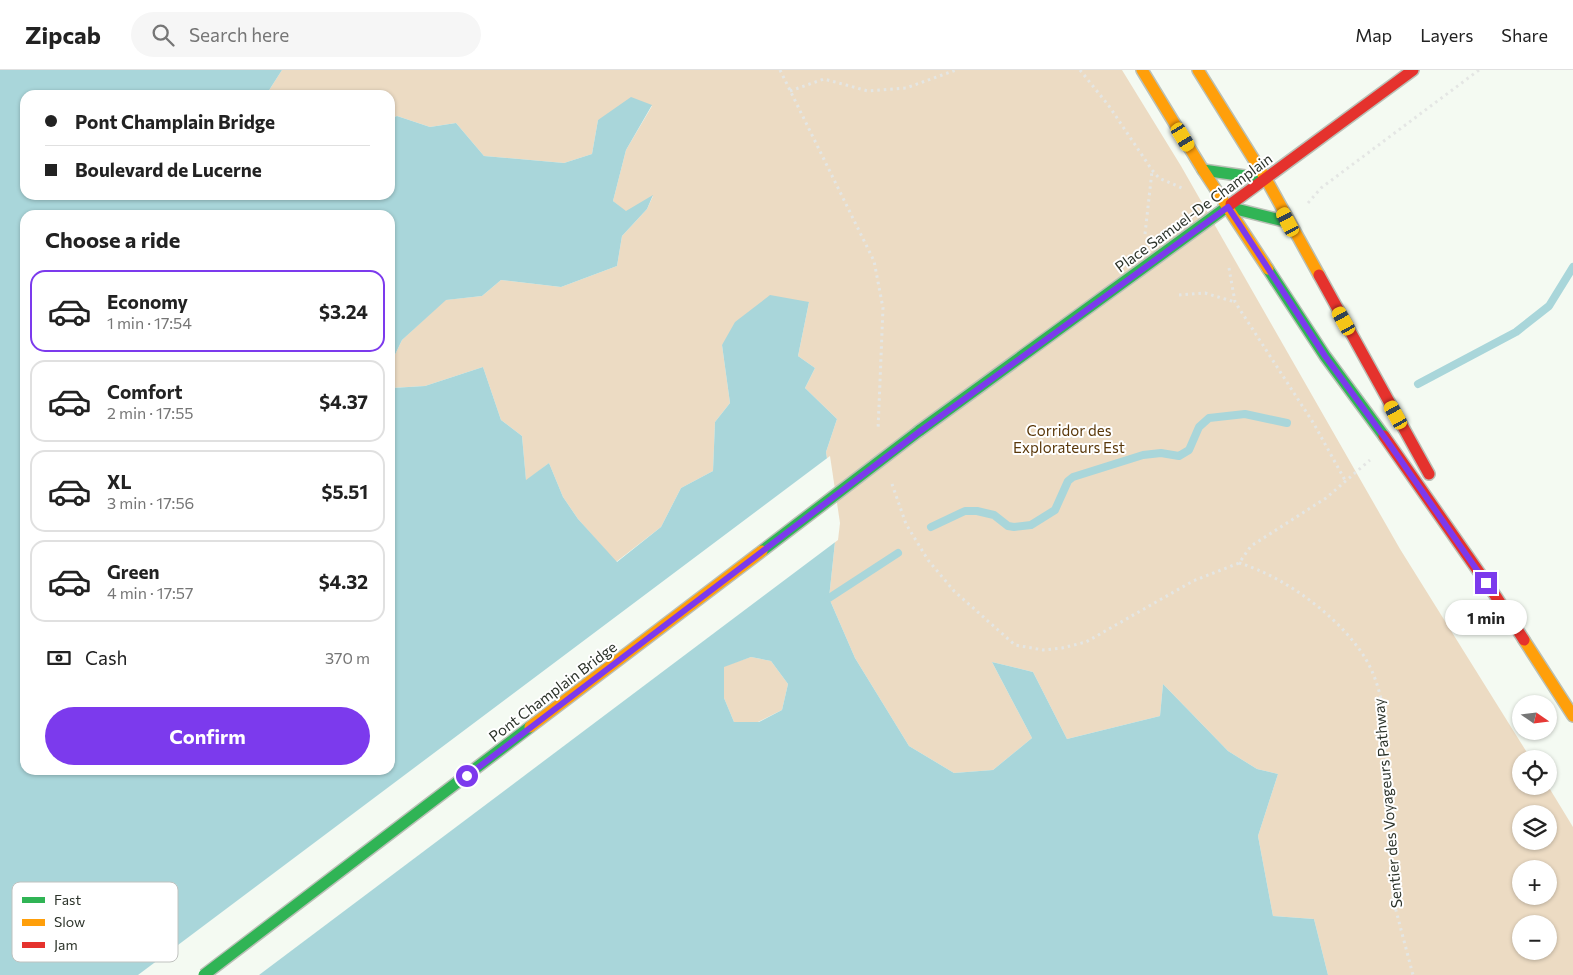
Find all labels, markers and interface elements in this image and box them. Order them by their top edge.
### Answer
search box [131,12,481,57]
text: Zipcab [25,20,101,49]
icon: search [149,21,177,49]
text: Search here [189,23,289,46]
text: Map [1355,24,1392,46]
text: Layers [1420,24,1473,46]
text: Share [1501,24,1548,46]
text: Pont Champlain Bridge [75,110,275,133]
car [1168,120,1197,154]
street label: Place Samuel-De Champlain [1111,149,1276,275]
text: Boulevard de Lucerne [75,158,262,181]
car [1274,205,1301,239]
text: Choose a ride [45,226,180,253]
icon: car [47,289,92,334]
text: Economy [107,290,188,313]
text: $3.24 [319,300,368,323]
car [1330,304,1357,338]
text: 1 min · 17:54 [107,313,192,332]
icon: car [47,379,92,424]
text: Comfort [107,380,183,403]
text: $4.37 [319,390,368,413]
car [1382,398,1409,432]
text: 2 min · 17:55 [107,403,194,422]
park label: Corridor des Explorateurs Est [1013,421,1125,456]
icon: car [47,469,92,514]
text: XL [107,470,132,493]
text: $5.51 [322,480,368,503]
text: 3 min · 17:56 [107,493,194,512]
icon: car [47,559,92,604]
text: Green [107,560,159,583]
text: $4.32 [319,570,368,593]
route end [1475,572,1497,594]
text: 4 min · 17:57 [107,583,194,602]
callout: 1 min [1445,600,1527,636]
text: 1 min [1467,608,1505,627]
street label: Pont Champlain Bridge [485,637,620,745]
icon: cash [45,644,73,672]
text: Cash [85,646,127,669]
text: 370 m [325,648,370,667]
north arrow [1512,695,1558,740]
map controls [1512,695,1557,960]
street label: Sentier des Voyageurs Pathway [1369,697,1405,909]
button: Confirm [45,707,370,765]
button: locate [1512,750,1557,795]
route start [456,765,478,787]
button: layers [1512,805,1557,850]
button: + [1512,860,1557,905]
legend [12,882,178,962]
text: Fast [54,891,81,908]
text: Slow [54,913,85,930]
button: − [1512,915,1557,960]
text: Jam [54,936,78,953]

